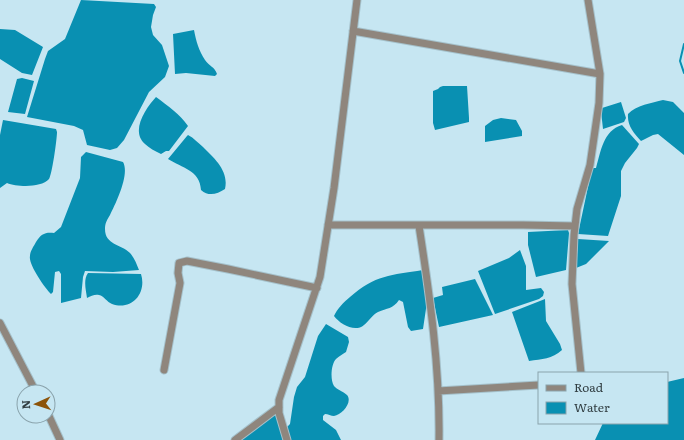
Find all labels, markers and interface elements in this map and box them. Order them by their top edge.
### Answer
legend [538,372,668,424]
text: Road [574,378,604,396]
north arrow [16,384,56,424]
text: Water [574,398,610,416]
text: N [17,400,33,410]

